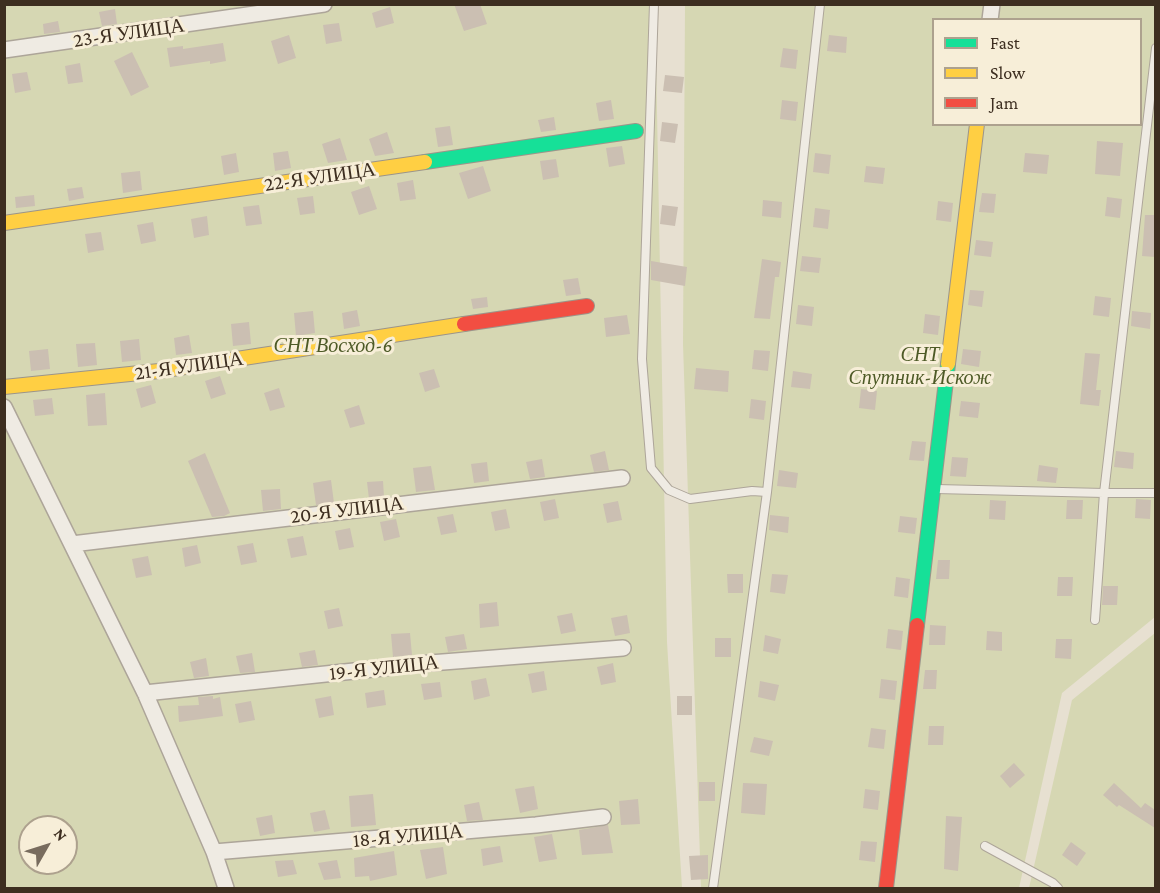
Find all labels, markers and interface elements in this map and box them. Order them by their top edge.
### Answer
street label: 23-Я УЛИЦА [72,13,186,53]
legend [932,18,1142,126]
text: Fast [990,33,1020,53]
text: Slow [990,63,1025,83]
text: Jam [990,93,1018,113]
street label: 22-Я УЛИЦА [263,157,377,197]
park label: СНТ Восход-6 [273,334,393,358]
park label: СНТ Спутник-Искож [848,343,992,390]
street label: 21-Я УЛИЦА [133,347,245,385]
street label: 20-Я УЛИЦА [289,491,405,529]
street label: 19-Я УЛИЦА [328,650,440,686]
north arrow [18,815,78,875]
street label: 18-Я УЛИЦА [352,819,464,853]
text: N [51,825,71,844]

